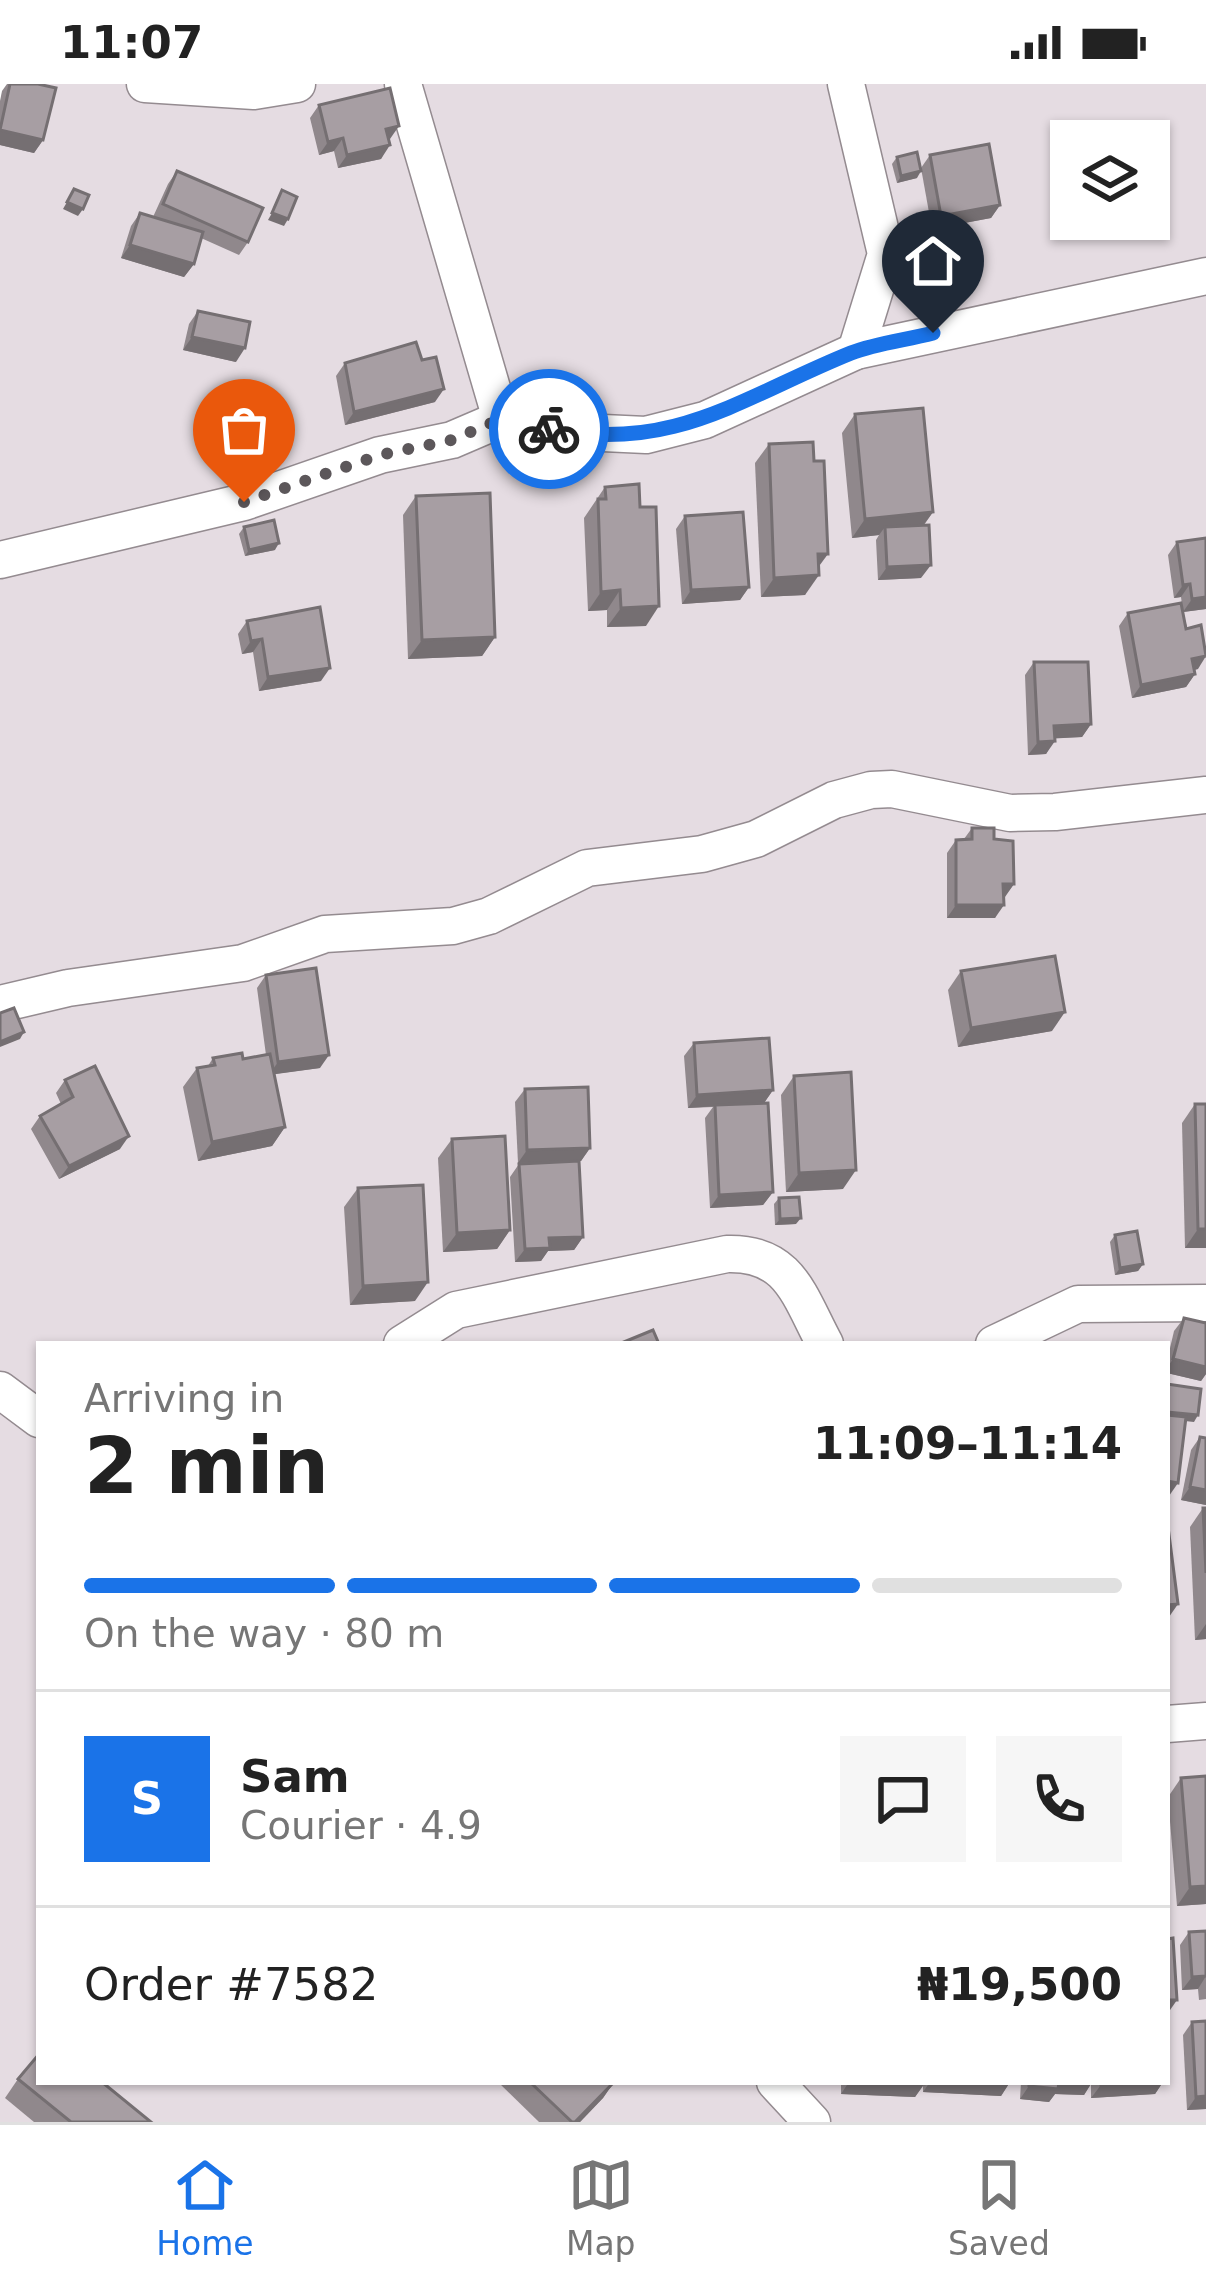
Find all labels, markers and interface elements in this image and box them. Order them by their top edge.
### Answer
text: 11:07 [60,16,203,69]
map controls [1050,120,1170,240]
button: layers [1050,120,1170,240]
pin [882,210,984,333]
icon: home [900,228,966,294]
courier [489,369,609,489]
pin [193,379,295,502]
icon: bike [516,396,582,462]
icon: bag [211,397,277,463]
text: Arriving in [84,1376,284,1421]
text: 11:09–11:14 [813,1417,1122,1470]
text: 2 min [84,1421,329,1511]
text: On the way · 80 m [84,1611,444,1656]
button: chat [840,1736,966,1862]
button: phone [996,1736,1122,1862]
text: Sam [240,1750,350,1803]
text: S [131,1772,163,1825]
text: Courier · 4.9 [240,1803,482,1848]
text: Order #7582 [84,1958,378,2011]
text: ₦19,500 [917,1958,1122,2011]
tab: Home [156,2152,254,2263]
tab: Map [566,2152,636,2263]
tab: Saved [948,2152,1050,2263]

